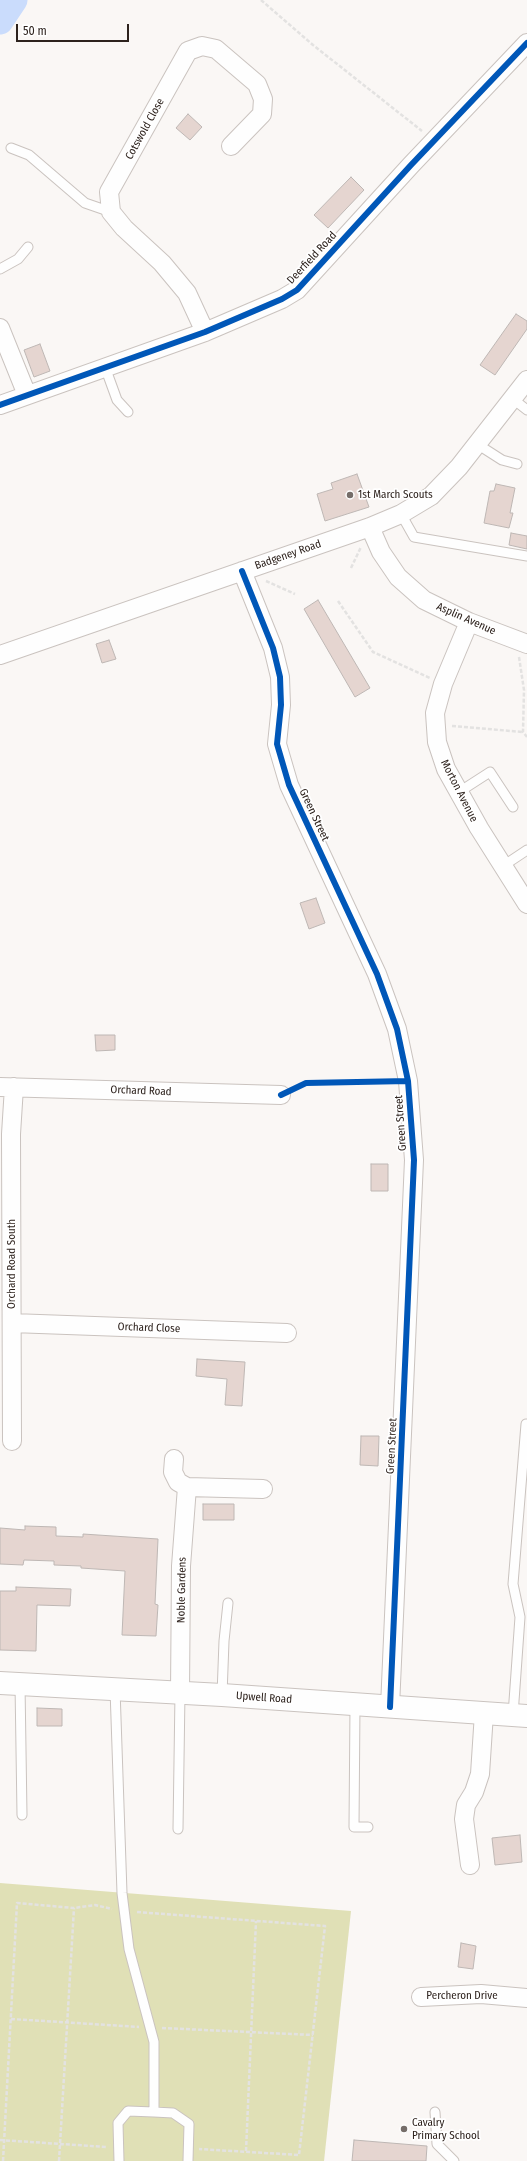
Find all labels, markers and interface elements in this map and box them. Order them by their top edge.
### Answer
scale bar [18,16,131,42]
text: 50 m [23,24,47,38]
street label: Cotswold Close [123,96,167,162]
street label: Deerfield Road [285,229,339,287]
place label: 1st March Scouts [358,488,433,502]
marker: 1st March Scouts [345,490,355,500]
street label: Badgeney Road [253,537,323,573]
street label: Asplin Avenue [434,600,498,638]
street label: Morton Avenue [438,758,480,824]
street label: Green Street [296,787,332,843]
street label: Orchard Road [110,1083,172,1099]
street label: Green Street [392,1095,410,1151]
street label: Orchard Road South [5,1219,19,1309]
street label: Orchard Close [117,1320,181,1336]
street label: Green Street [384,1418,400,1474]
street label: Noble Gardens [175,1557,189,1623]
street label: Upwell Road [236,1689,292,1707]
street label: Percheron Drive [426,1989,498,2003]
place label: Cavalry Primary School [412,2116,480,2142]
marker: Cavalry Primary School [399,2124,409,2134]

